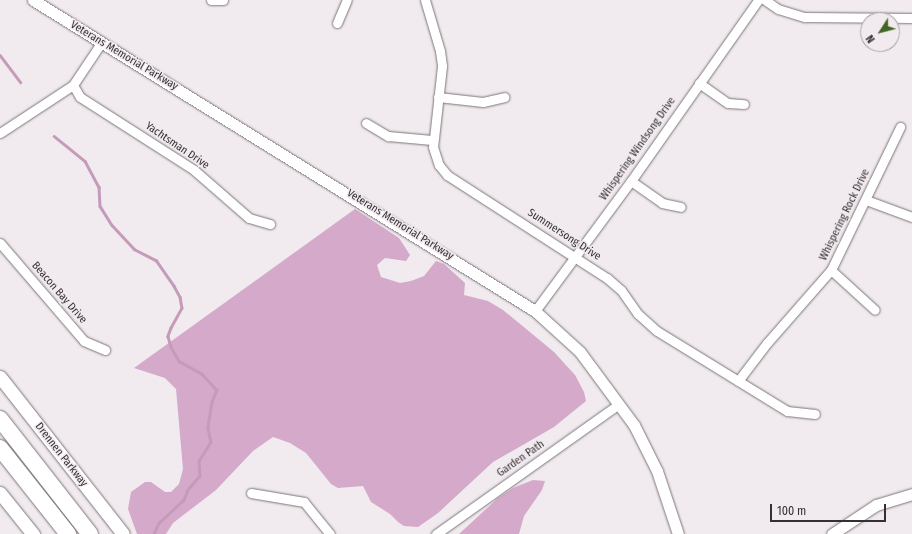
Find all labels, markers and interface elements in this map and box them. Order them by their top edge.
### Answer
north arrow [860,12,900,52]
street label: Veterans Memorial Parkway [68,19,180,93]
text: N [863,32,878,45]
street label: Whispering Windsong Drive [597,95,679,203]
street label: Yachtsman Drive [143,120,211,172]
street label: Whispering Rock Drive [817,167,873,263]
street label: Veterans Memorial Parkway [344,187,456,263]
street label: Summersong Drive [525,206,603,264]
street label: Beacon Bay Drive [29,259,89,327]
street label: Drennen Parkway [32,420,90,490]
street label: Garden Path [495,438,547,480]
scale bar [772,496,888,522]
text: 100 m [777,504,806,518]

